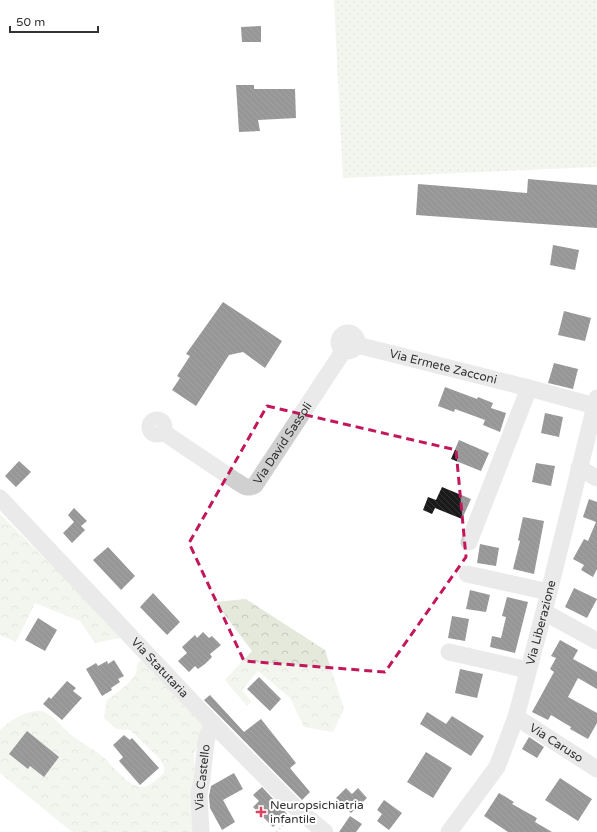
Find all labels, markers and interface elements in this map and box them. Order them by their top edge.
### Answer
scale bar [10,8,98,34]
text: 50 m [16,15,45,29]
street label: Via Ermete Zacconi [388,346,499,387]
street label: Via David Sassoli [250,399,315,487]
street label: Via Liberazione [523,578,559,666]
street label: Via Statutaria [128,635,191,700]
street label: Via Caruso [527,721,586,765]
street label: Via Castello [192,744,213,811]
place label: Neuropsichiatria infantile [270,798,364,826]
marker: Neuropsichiatria infantile [255,806,267,818]

